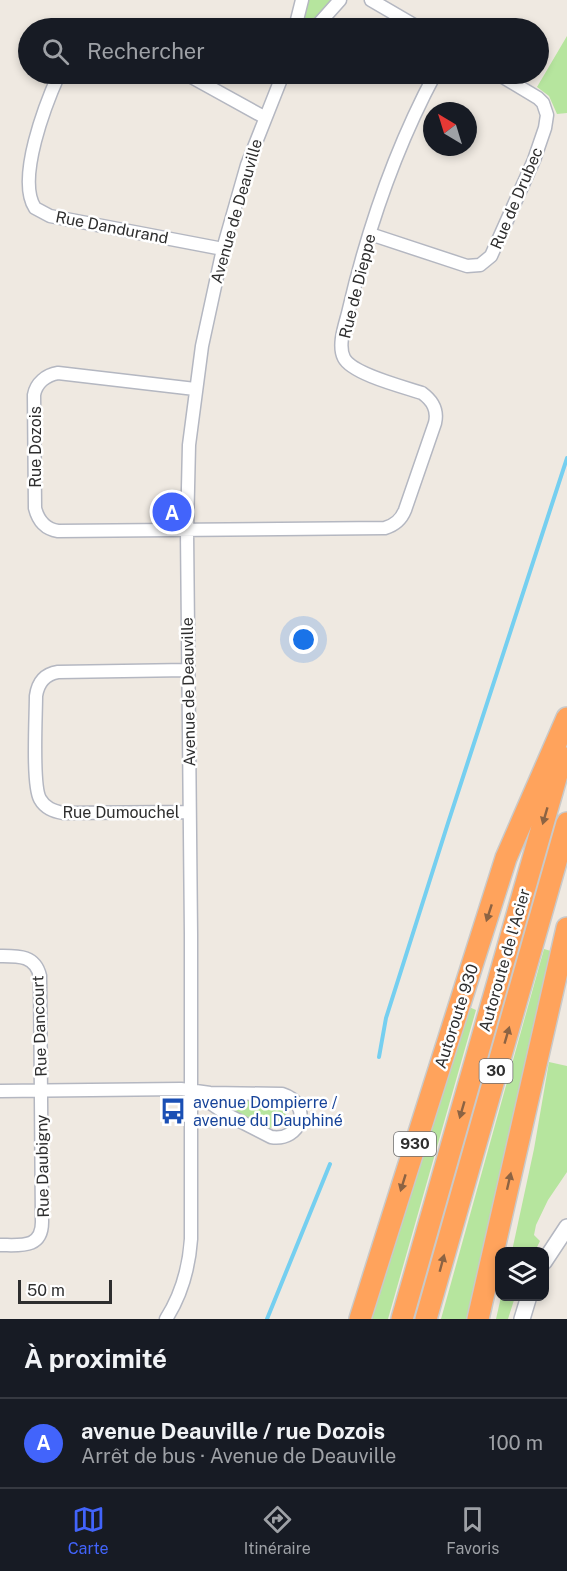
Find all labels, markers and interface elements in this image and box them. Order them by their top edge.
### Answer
search box [18,18,549,84]
icon: search [39,35,72,68]
text: Rechercher [87,38,205,64]
north arrow [423,102,477,156]
street label: Avenue de Deauville [207,137,266,286]
street label: Rue de Drubec [486,144,547,252]
street label: Rue Dandurand [54,207,170,248]
street label: Rue de Dieppe [335,232,380,340]
street label: Rue Dozois [26,406,45,488]
pin: A [152,490,192,534]
street label: Avenue de Deauville [178,617,199,767]
your location [289,625,318,654]
street label: Rue Dumouchel [62,803,180,822]
one-way arrow [540,806,550,825]
street label: Autoroute de l'Acier [475,886,534,1034]
one-way arrow [484,904,493,922]
street label: Autoroute 930 [431,961,482,1071]
street label: Rue Dancourt [28,975,51,1077]
one-way arrow [503,1026,512,1044]
road number: 30 [480,1059,512,1083]
place label: avenue Dompierre / avenue du Dauphiné [193,1093,343,1130]
bus stop icon: avenue Dompierre / avenue du Dauphiné [158,1096,188,1126]
one-way arrow [457,1101,466,1119]
street label: Rue Daubigny [32,1114,53,1218]
road number: 930 [394,1132,436,1156]
one-way arrow [505,1172,515,1191]
one-way arrow [397,1174,407,1192]
map controls [495,1247,549,1301]
button: layers [495,1247,549,1301]
one-way arrow [437,1253,447,1272]
scale bar [18,1277,112,1304]
text: 50 m [27,1281,65,1300]
text: À proximité [24,1343,167,1374]
text: avenue Deauville / rue Dozois [81,1418,385,1444]
text: A [36,1431,51,1455]
text: 100 m [488,1431,543,1455]
text: Arrêt de bus · Avenue de Deauville [81,1444,396,1468]
tab: Carte [68,1503,108,1558]
tab: Itinéraire [244,1503,311,1558]
tab: Favoris [446,1503,499,1558]

